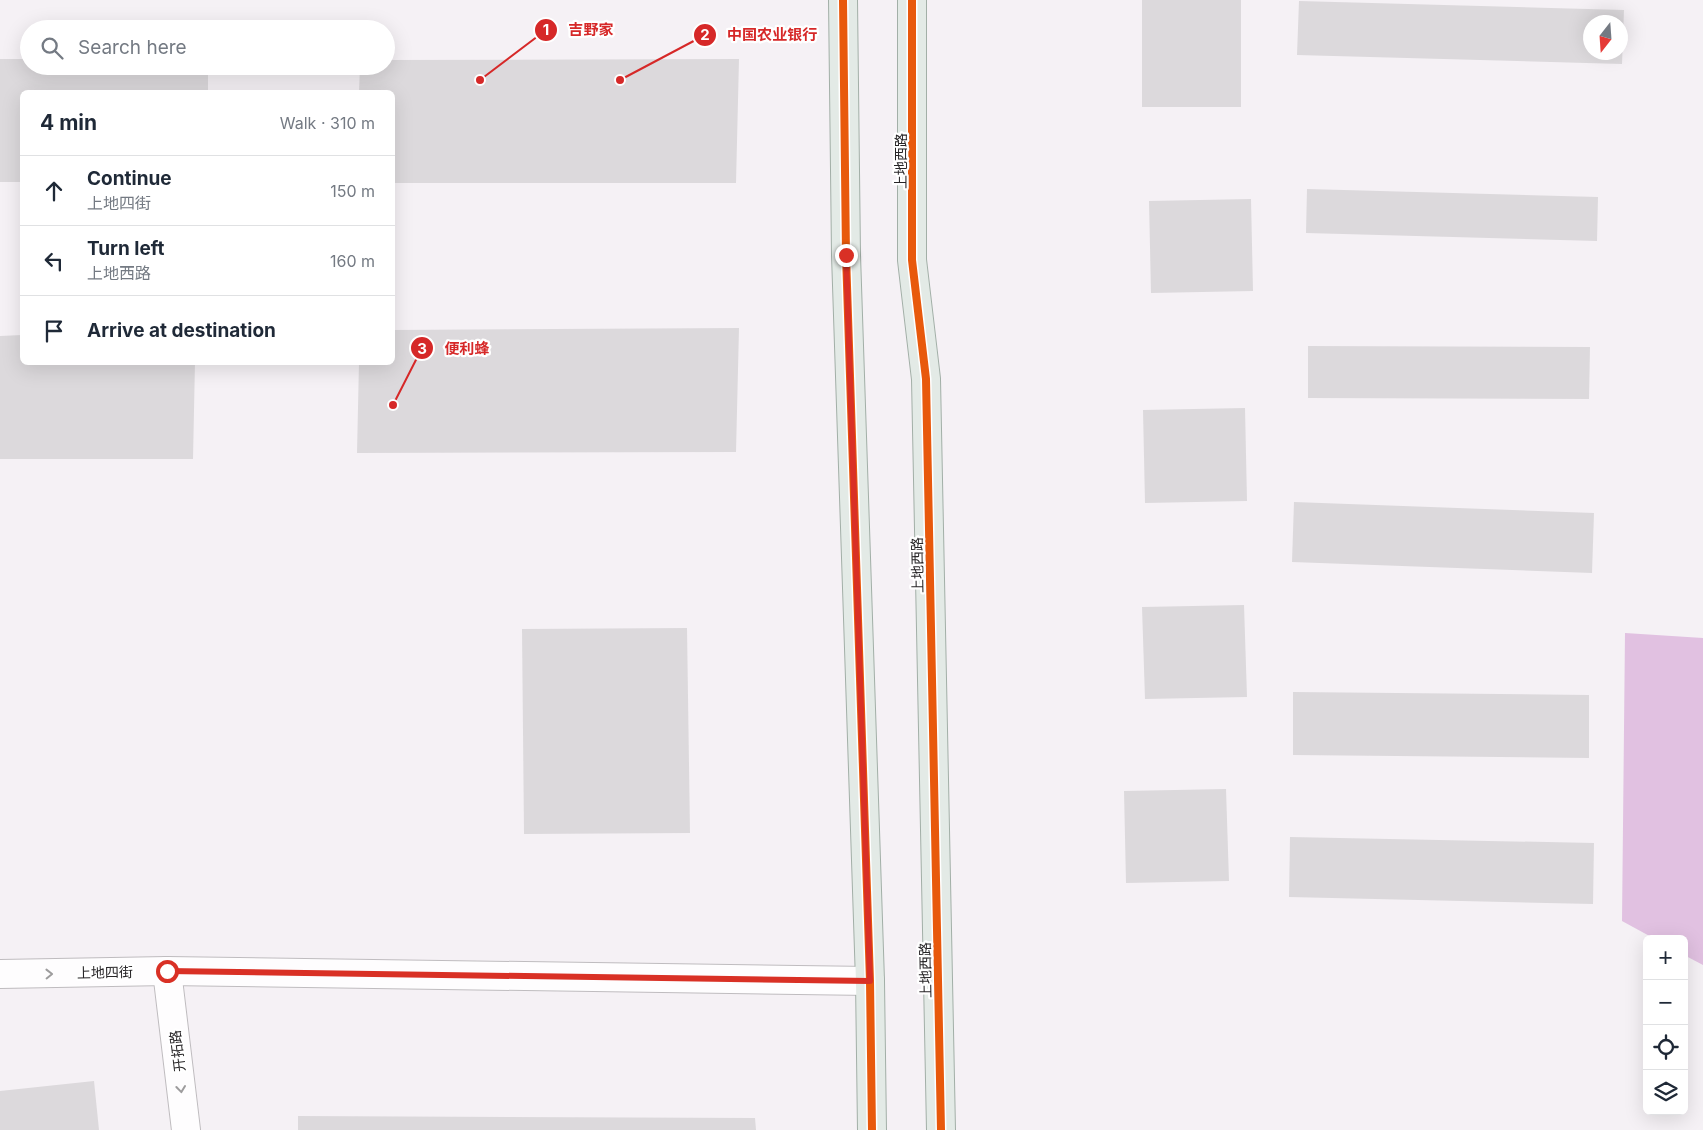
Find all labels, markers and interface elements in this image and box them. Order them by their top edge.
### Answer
callout: 吉野家 [534,15,624,45]
north arrow [1583,15,1628,60]
search box [20,20,395,75]
text: 1 [543,20,549,39]
text: 吉野家 [568,20,614,39]
callout: 中国农业银行 [692,20,827,50]
text: 2 [700,25,710,44]
text: 中国农业银行 [727,25,817,44]
icon: search [38,34,66,62]
text: Search here [78,36,187,59]
text: 4 min [40,110,97,135]
text: Walk · 310 m [280,113,375,133]
street label: 上地西路 [892,133,909,189]
text: Continue [87,167,172,190]
icon: ahead [40,177,68,205]
text: 150 m [330,181,375,201]
text: 上地四街 [87,193,151,213]
text: Turn left [87,237,165,260]
route end [835,244,858,267]
icon: left [40,247,68,275]
text: 160 m [330,251,375,271]
text: 上地西路 [87,263,151,283]
icon: arrive [40,317,68,345]
text: Arrive at destination [87,319,276,342]
callout: 便利蜂 [409,333,499,363]
text: 3 [417,339,427,358]
text: 便利蜂 [444,339,490,358]
street label: 上地西路 [908,537,926,593]
map controls [1643,935,1688,1115]
button: + [1643,935,1688,980]
street label: 上地西路 [916,942,934,998]
route start [156,960,179,983]
street label: 上地四街 [77,963,133,981]
one-way arrow [45,968,53,979]
button: − [1643,980,1688,1025]
button: locate [1643,1025,1688,1070]
street label: 开拓路 [166,1029,188,1073]
button: layers [1643,1070,1688,1115]
one-way arrow [175,1086,186,1094]

